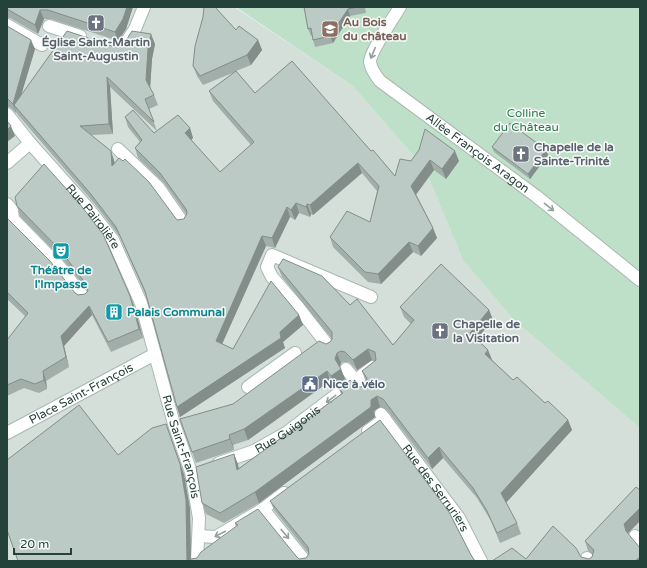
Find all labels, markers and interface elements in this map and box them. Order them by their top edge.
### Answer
church icon: Église Saint-Martin Saint-Augustin [86,13,106,33]
place label: Au Bois du château [343,15,407,43]
school or university icon: Au Bois du château [320,19,340,39]
place label: Église Saint-Martin Saint-Augustin [42,35,150,64]
one-way arrow [369,46,377,58]
park label: Colline du Château [493,106,559,134]
street label: Allée François Aragon [423,110,532,196]
place label: Chapelle de la Sainte-Trinité [534,140,614,168]
church icon: Chapelle de la Sainte-Trinité [511,144,531,164]
street label: Rue Pairolière [63,181,123,251]
one-way arrow [543,203,554,211]
theatre icon: Théâtre de l'Impasse [51,241,71,261]
place label: Théâtre de l'Impasse [29,263,92,292]
building icon: Palais Communal [104,302,124,322]
place label: Palais Communal [127,305,225,319]
place label: Chapelle de la Visitation [453,317,520,345]
church icon: Chapelle de la Visitation [430,321,450,341]
street label: Place Saint-François [27,360,136,427]
public building icon: Nice à vélo [300,374,320,394]
place label: Nice à vélo [323,377,385,391]
street label: Rue Saint-François [159,393,203,500]
one-way arrow [326,395,337,403]
street label: Rue Guigonis [252,402,323,456]
street label: Rue des Serruriers [399,442,472,534]
one-way arrow [280,529,289,540]
scale bar [14,530,71,556]
one-way arrow [214,531,226,538]
text: 20 m [20,537,49,551]

